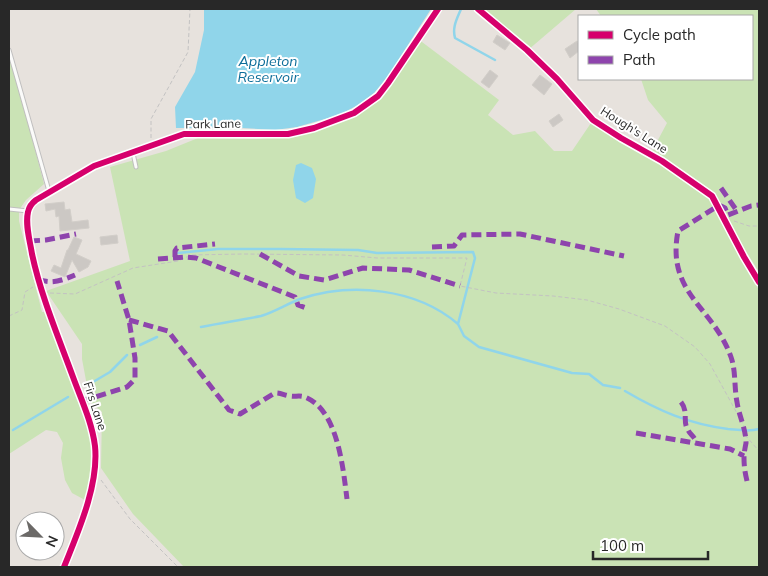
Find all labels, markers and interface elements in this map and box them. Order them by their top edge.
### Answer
legend [578,15,753,80]
text: Cycle path [623,25,696,44]
text: Path [623,50,655,69]
water label: Appleton Reservoir [237,52,299,86]
street label: Hough's Lane [598,103,671,156]
street label: Park Lane [185,116,241,131]
street label: Firs Lane [81,380,110,432]
north arrow [15,511,65,561]
scale bar [593,528,708,560]
text: N [42,533,62,550]
text: 100 m [600,536,644,555]

